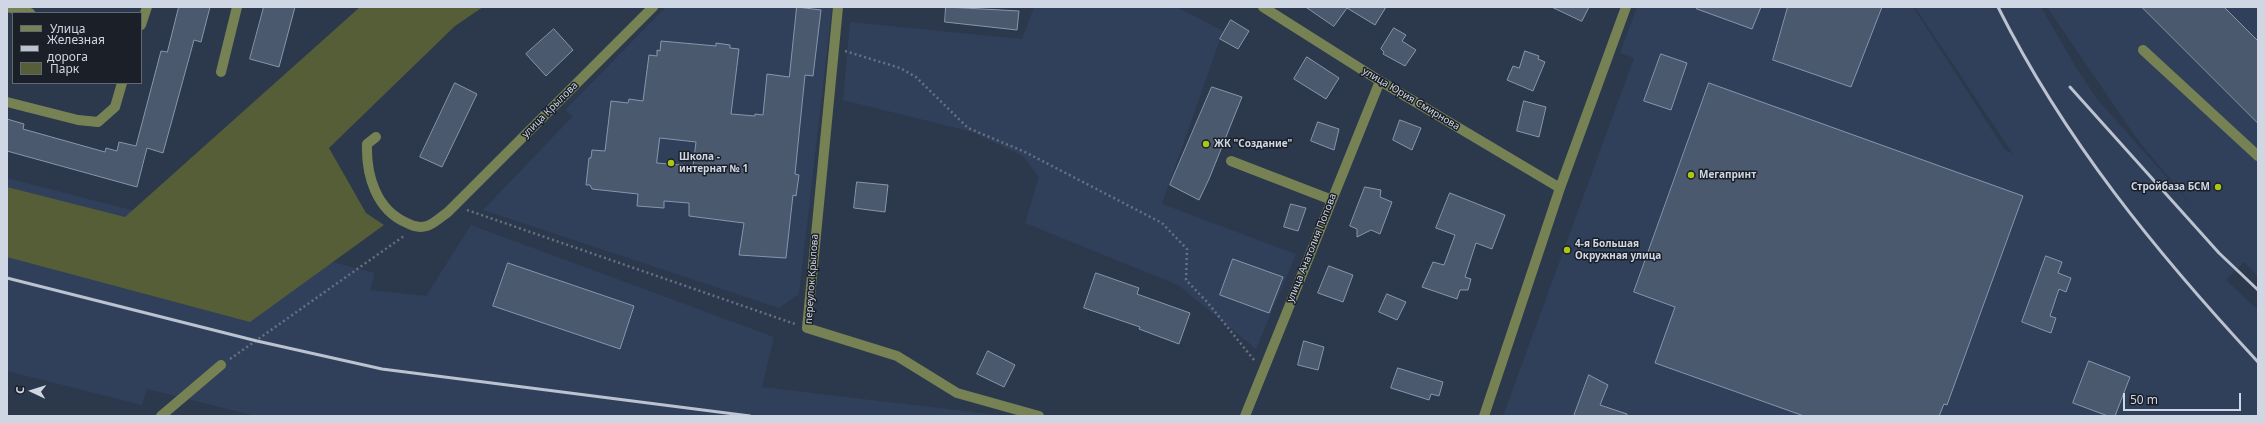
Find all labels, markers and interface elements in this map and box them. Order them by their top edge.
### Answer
legend [12,12,142,84]
text: Улица [50,20,85,37]
text: Железная дорога [47,31,105,65]
text: Парк [50,60,79,77]
street label: улица Юрия Смирнова [1360,65,1462,133]
street label: улица Крылова [520,80,580,140]
place label: ЖК "Создание" [1214,138,1292,150]
marker: ЖК "Создание" [1201,139,1211,149]
place label: Школа - интернат № 1 [679,151,748,174]
marker: Школа - интернат № 1 [666,158,676,168]
place label: Мегапринт [1699,169,1756,181]
marker: Мегапринт [1686,170,1696,180]
place label: Стройбаза БСМ [2131,181,2210,193]
marker: Стройбаза БСМ [2213,182,2223,192]
street label: улица Анатолия Попова [1285,192,1339,304]
street label: переулок Крылова [803,234,821,324]
place label: 4-я Большая Окружная улица [1575,238,1661,262]
marker: 4-я Большая Окружная улица [1562,245,1572,255]
north arrow [12,371,52,411]
scale bar [2125,385,2243,411]
text: С [12,386,27,394]
text: 50 m [2130,391,2158,408]

